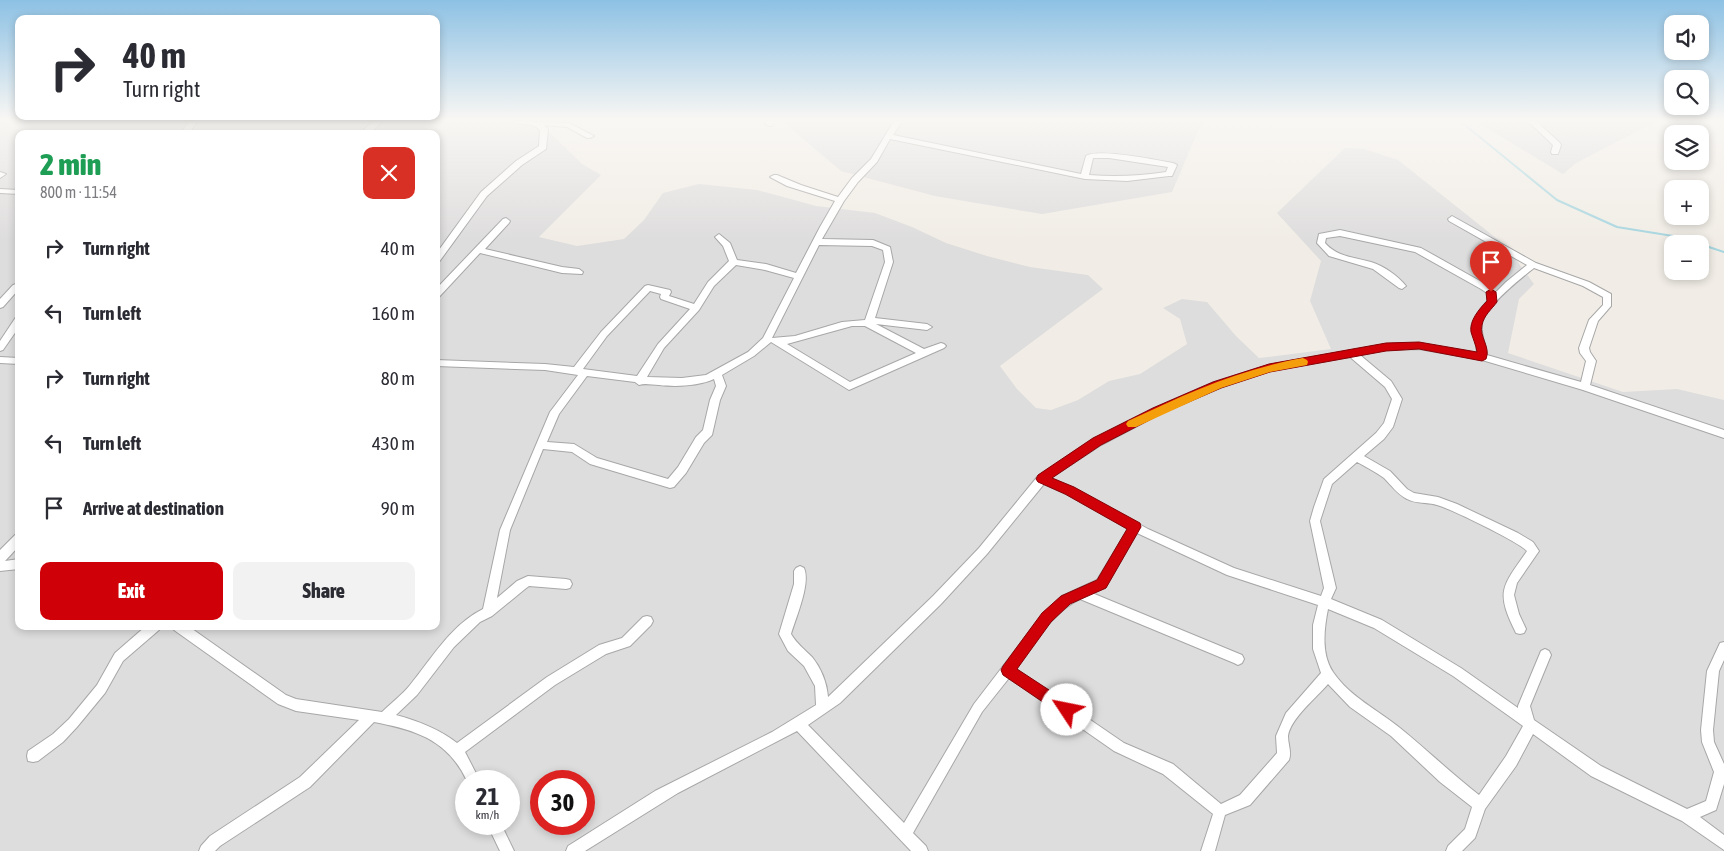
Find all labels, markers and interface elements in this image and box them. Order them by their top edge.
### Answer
map controls [1664,15,1709,280]
button: sound [1664,15,1709,60]
icon: right [40,35,105,100]
text: 40 m [123,35,186,75]
button: search [1664,70,1709,115]
text: Turn right [123,76,200,102]
button: layers [1664,125,1709,170]
text: 2 min [40,147,101,181]
button: close [363,147,415,199]
button: + [1664,180,1709,225]
text: 800 m · 11:54 [40,183,117,201]
icon: right [40,234,68,262]
button: − [1664,235,1709,280]
text: Turn right [83,237,150,259]
text: 40 m [381,237,415,259]
pin [1470,241,1512,292]
icon: arrive [1477,248,1505,276]
icon: left [40,299,68,327]
text: Turn left [83,302,141,324]
text: 160 m [372,302,415,324]
icon: right [40,364,68,392]
text: Turn right [83,367,150,389]
text: 80 m [381,367,415,389]
icon: left [40,429,68,457]
text: Turn left [83,432,141,454]
text: 430 m [372,432,415,454]
icon: arrive [40,494,68,522]
text: Arrive at destination [83,497,224,519]
text: 90 m [381,497,415,519]
button: Exit [40,562,223,620]
button: Share [233,562,415,620]
position arrow [1040,683,1092,735]
speed limit sign: 30 [530,770,595,835]
text: 21 [476,782,499,810]
text: km/h [476,808,499,822]

